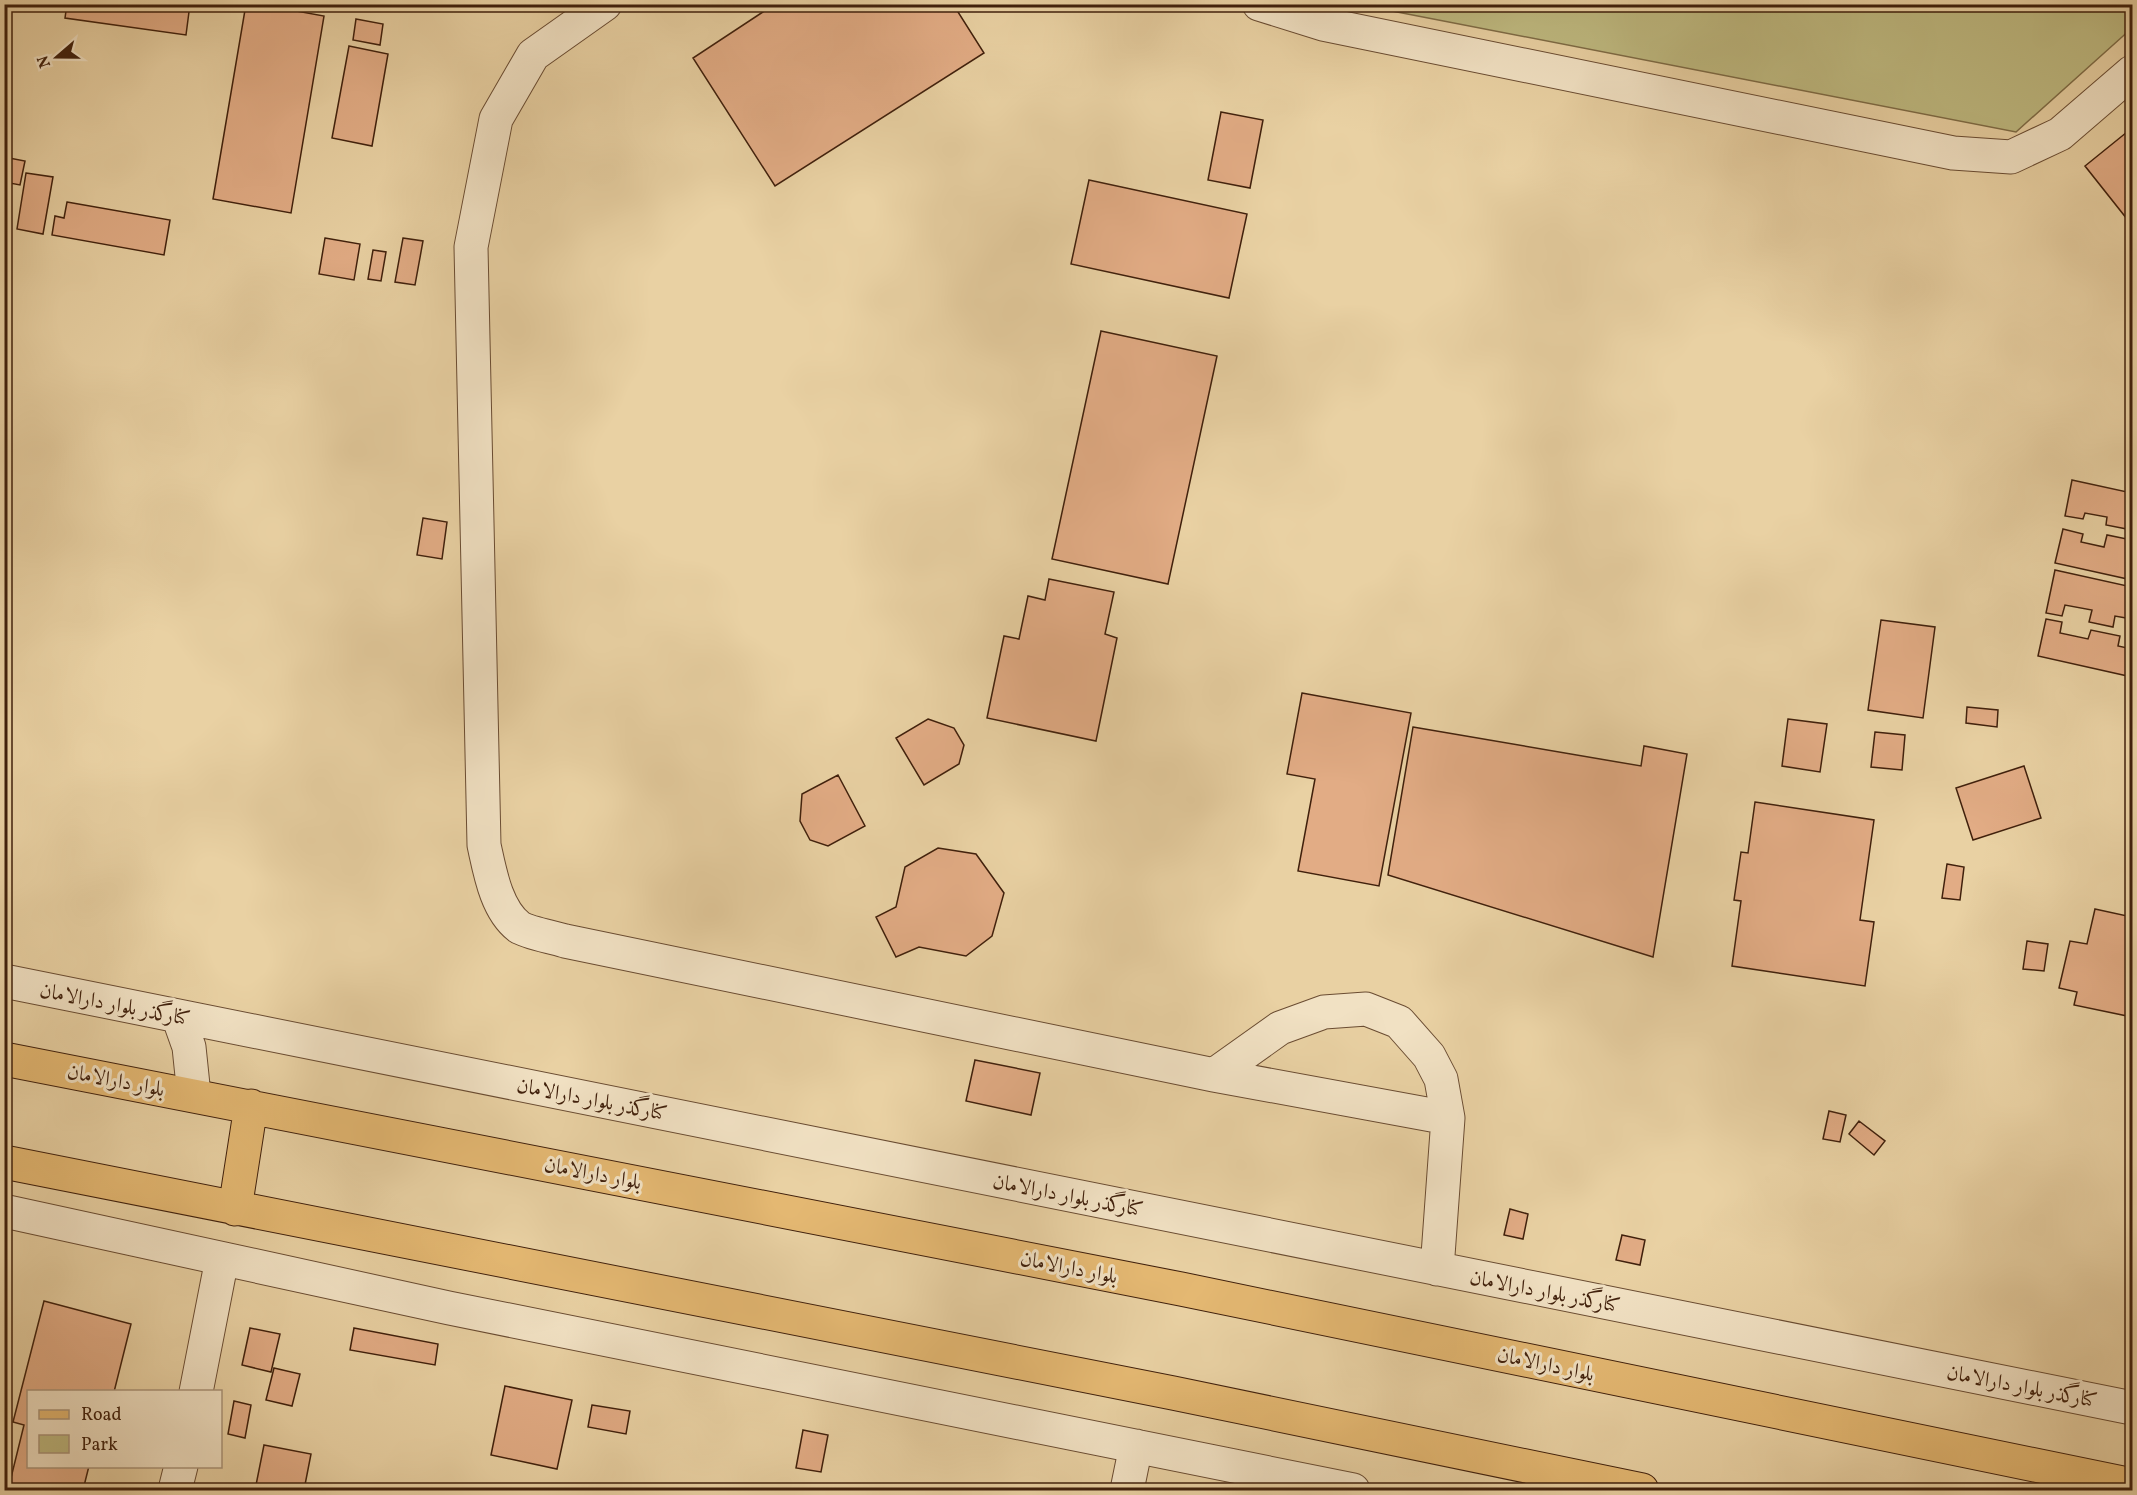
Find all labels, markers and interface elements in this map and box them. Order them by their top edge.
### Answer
north arrow [27,27,87,87]
text: N [32,52,57,71]
street label: کنارگذر بلوار دارالامان [37,975,193,1034]
street label: بلوار دارالامان [65,1058,167,1105]
street label: کنارگذر بلوار دارالامان [514,1070,670,1129]
street label: بلوار دارالامان [542,1151,644,1198]
street label: کنارگذر بلوار دارالامان [990,1166,1146,1225]
street label: بلوار دارالامان [1018,1245,1120,1292]
street label: کنارگذر بلوار دارالامان [1467,1262,1623,1321]
street label: بلوار دارالامان [1494,1341,1597,1390]
street label: کنارگذر بلوار دارالامان [1944,1357,2100,1416]
legend [27,1390,222,1468]
text: Road [81,1403,122,1428]
text: Park [81,1433,118,1458]

